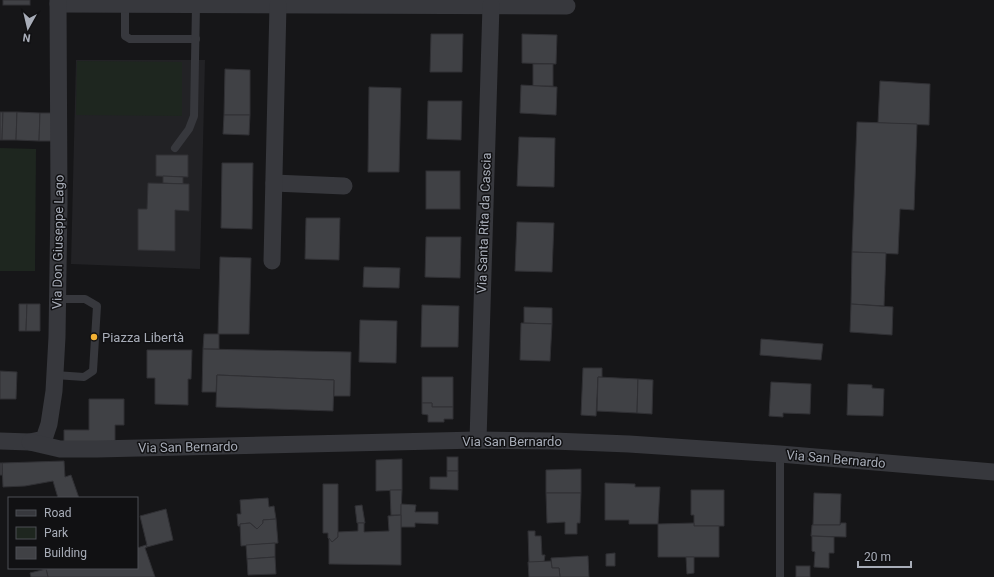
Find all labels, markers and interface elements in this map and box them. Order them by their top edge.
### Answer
north arrow [8,8,48,48]
text: N [22,30,31,44]
street label: Via Santa Rita da Cascia [474,152,494,294]
street label: Via Don Giuseppe Lago [49,175,67,309]
place label: Piazza Libertà [102,330,184,345]
marker: Piazza Libertà [89,332,99,342]
street label: Via San Bernardo [462,434,562,449]
street label: Via San Bernardo [138,439,238,455]
street label: Via San Bernardo [786,447,886,471]
legend [8,497,138,569]
text: Road [44,506,72,520]
text: Park [44,526,69,540]
scale bar [858,543,911,569]
text: Building [44,546,87,560]
text: 20 m [864,550,891,564]

